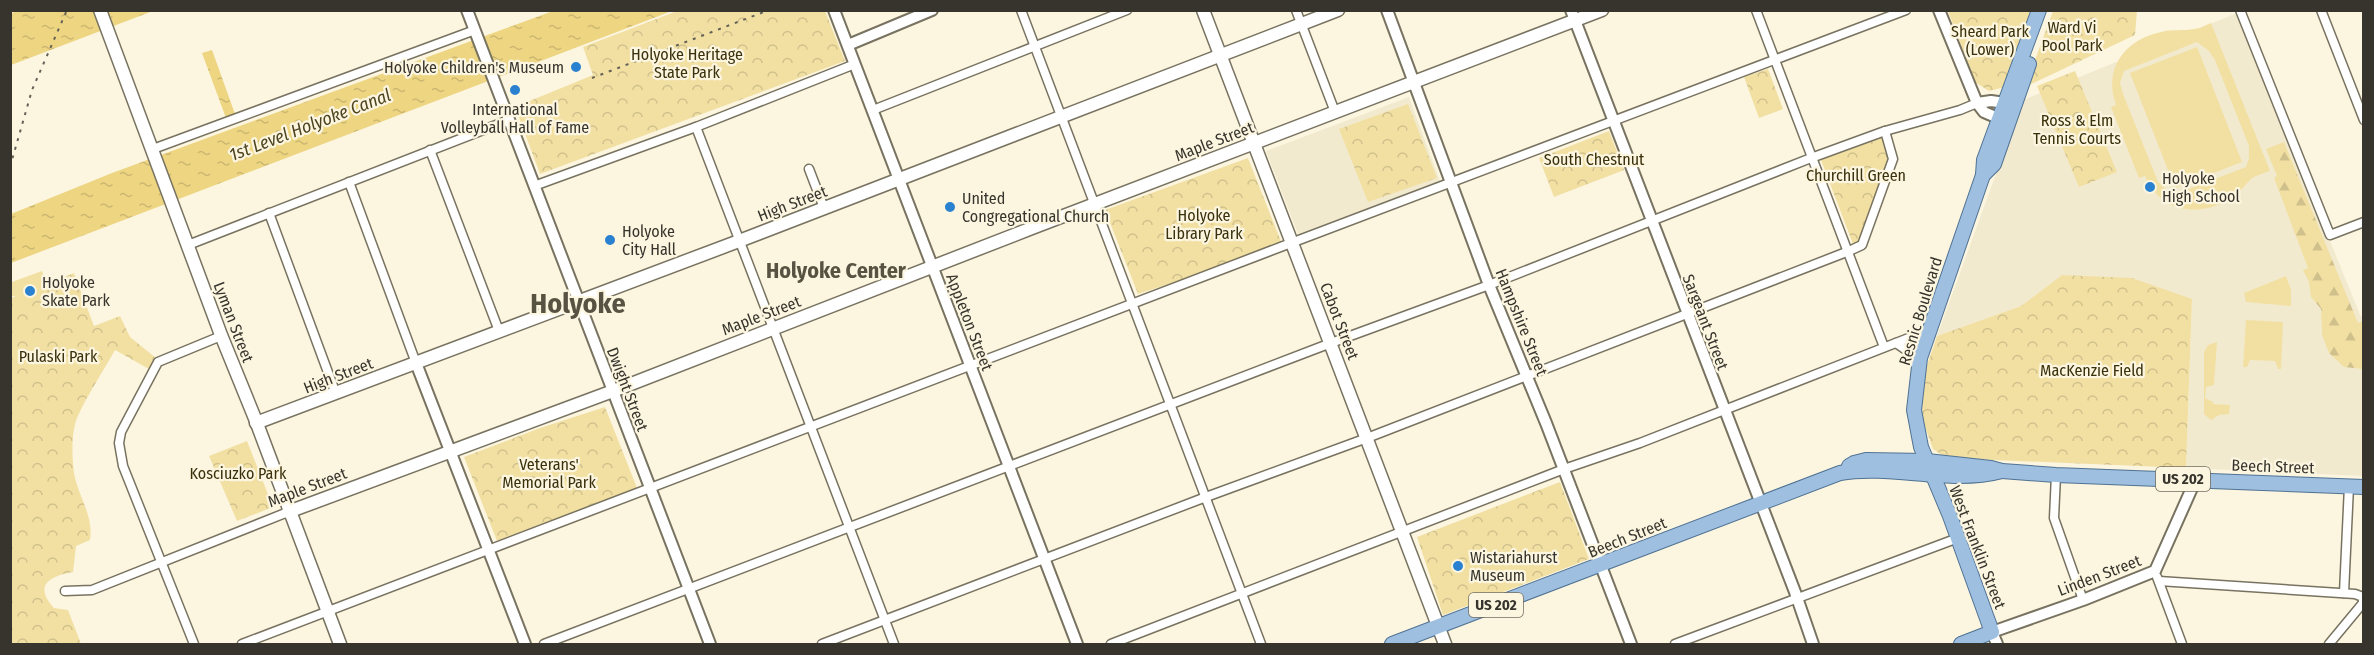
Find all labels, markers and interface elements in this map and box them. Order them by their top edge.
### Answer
park label: Ward Vi Pool Park [2041,18,2103,55]
park label: Sheard Park (Lower) [1951,22,2029,59]
park label: Holyoke Heritage State Park [631,45,743,82]
place label: Holyoke Children's Museum [384,58,564,77]
marker: Holyoke Children's Museum [569,60,583,74]
marker: International Volleyball Hall of Fame [508,83,522,97]
water label: 1st Level Holyoke Canal [226,84,394,166]
place label: International Volleyball Hall of Fame [441,100,589,137]
park label: Ross & Elm Tennis Courts [2033,111,2121,148]
street label: Maple Street [1172,117,1257,165]
park label: South Chestnut [1544,150,1645,169]
park label: Churchill Green [1806,166,1906,185]
place label: Holyoke High School [2162,169,2240,206]
marker: Holyoke High School [2143,180,2157,194]
street label: High Street [755,181,830,225]
place label: United Congregational Church [962,189,1109,226]
marker: United Congregational Church [943,200,957,214]
park label: Holyoke Library Park [1165,206,1243,243]
place label: Holyoke City Hall [622,222,676,259]
marker: Holyoke City Hall [603,233,617,247]
street label: Resnic Boulevard [1895,255,1946,368]
district label: Holyoke Center [766,257,907,284]
street label: Hampshire Street [1491,266,1552,379]
street label: Appleton Street [942,271,997,374]
street label: Sargeant Street [1679,272,1733,373]
place label: Holyoke Skate Park [42,273,111,310]
street label: Lyman Street [209,279,258,366]
street label: Cabot Street [1316,280,1363,363]
marker: Holyoke Skate Park [23,284,37,298]
district label: Holyoke [530,287,626,320]
street label: Maple Street [719,291,804,339]
street label: Dwight Street [603,345,652,434]
park label: Pulaski Park [19,347,98,366]
street label: High Street [301,353,376,397]
park label: MacKenzie Field [2040,361,2144,380]
park label: Veterans' Memorial Park [502,455,596,492]
street label: Beech Street [2231,456,2316,477]
street label: Maple Street [265,463,350,511]
park label: Kosciuzko Park [190,464,287,483]
road number: US 202 [2156,467,2210,491]
street label: West Franklin Street [1945,483,2010,612]
street label: Beech Street [1585,513,1670,562]
place label: Wistariahurst Museum [1470,548,1558,585]
street label: Linden Street [2055,551,2144,600]
marker: Wistariahurst Museum [1451,559,1465,573]
road number: US 202 [1469,593,1523,617]

